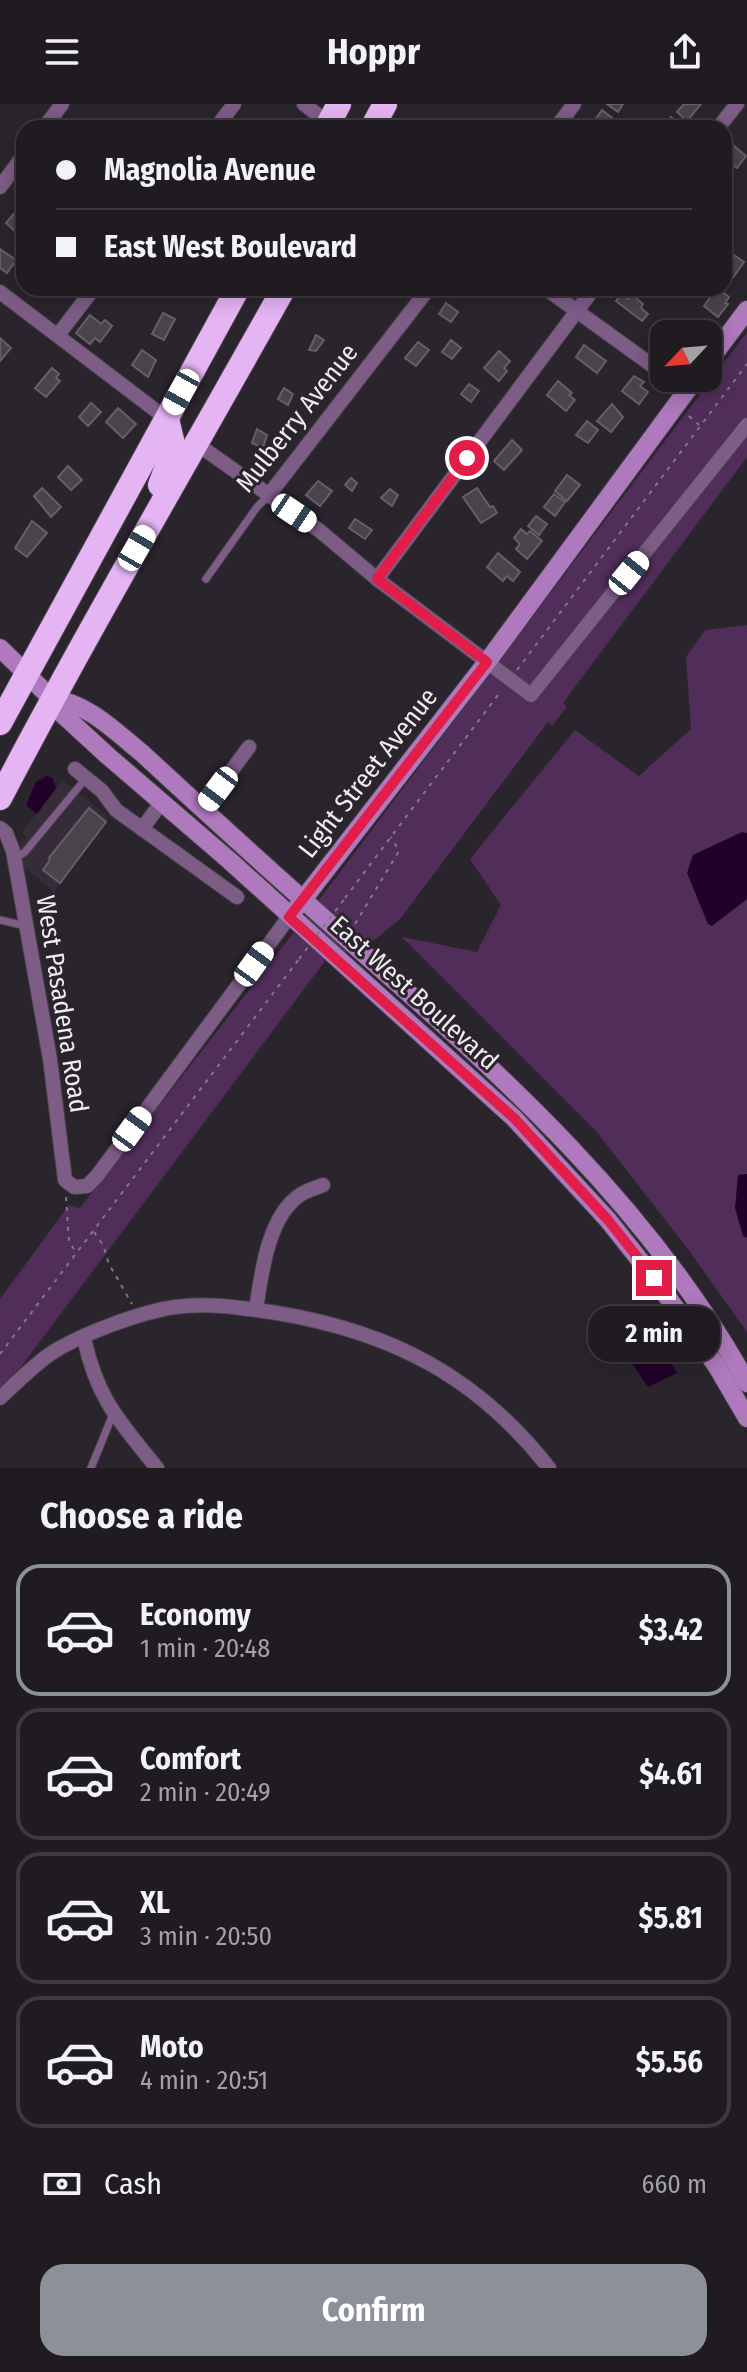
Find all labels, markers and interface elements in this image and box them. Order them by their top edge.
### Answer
icon: menu [40,30,84,74]
text: Hoppr [327,30,420,74]
icon: share [663,30,707,74]
text: Magnolia Avenue [104,152,316,188]
text: East West Boulevard [104,229,357,265]
north arrow [650,320,722,392]
map controls [650,320,722,392]
street label: Mulberry Avenue [229,338,365,498]
car [159,365,203,419]
route start [449,440,485,476]
car [267,490,321,536]
car [115,521,159,575]
car [605,547,653,599]
street label: Light Street Avenue [292,682,444,864]
car [194,763,242,815]
street label: West Pasadena Road [30,893,94,1115]
street label: East West Boulevard [324,910,504,1076]
car [230,938,278,990]
car [108,1103,156,1155]
route end [636,1260,672,1296]
callout: 2 min [588,1306,720,1362]
text: 2 min [625,1318,683,1349]
text: Choose a ride [40,1494,243,1538]
icon: car [44,1594,116,1666]
text: Economy [140,1597,251,1633]
text: $3.42 [639,1612,703,1648]
text: 1 min · 20:48 [140,1633,270,1664]
icon: car [44,1738,116,1810]
text: Comfort [140,1741,241,1777]
text: $4.61 [639,1756,703,1792]
text: 2 min · 20:49 [140,1777,271,1808]
icon: car [44,1882,116,1954]
text: XL [140,1885,170,1921]
text: $5.81 [639,1900,703,1936]
text: 3 min · 20:50 [140,1921,272,1952]
icon: car [44,2026,116,2098]
text: Moto [140,2029,204,2065]
text: $5.56 [636,2044,703,2080]
text: 4 min · 20:51 [140,2065,268,2096]
icon: cash [40,2162,84,2206]
text: Cash [104,2166,162,2202]
text: 660 m [642,2169,707,2200]
button: Confirm [40,2264,707,2356]

